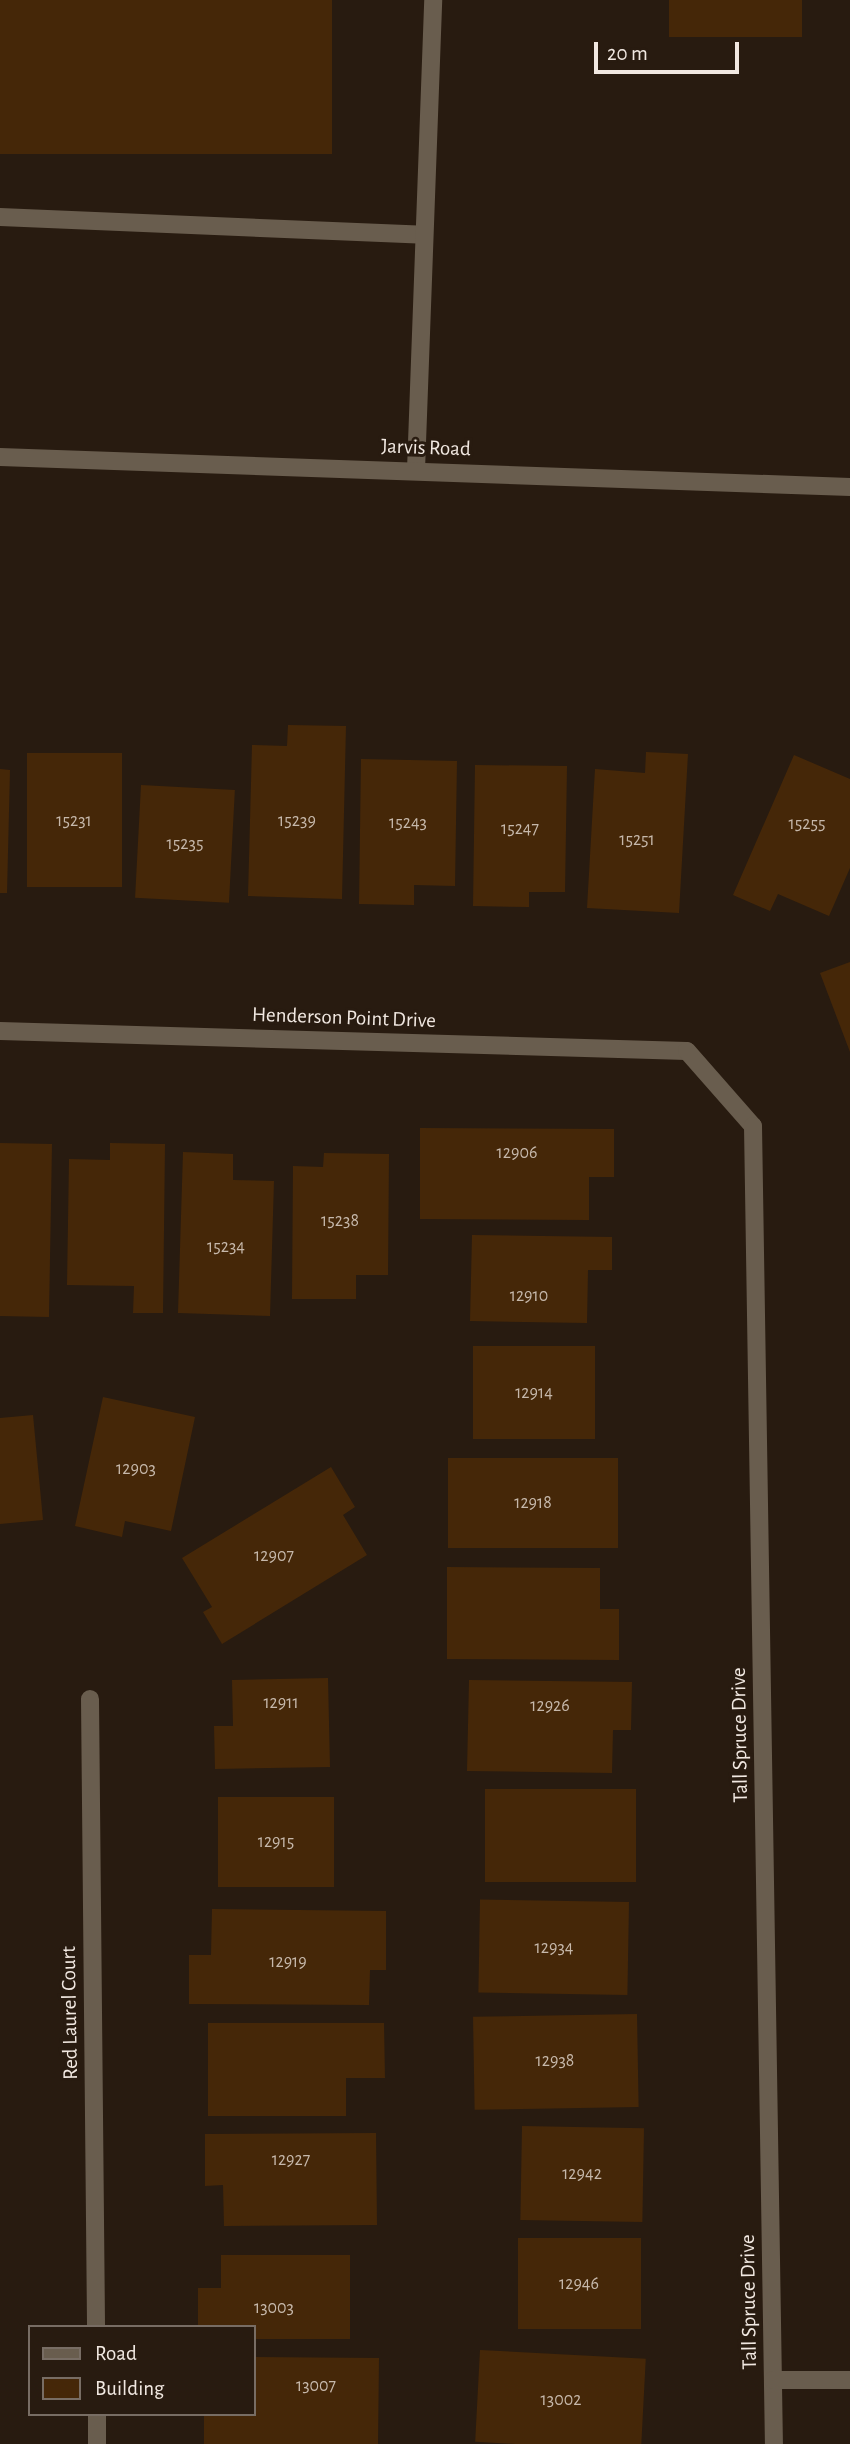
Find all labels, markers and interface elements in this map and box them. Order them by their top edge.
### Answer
scale bar [598,28,743,72]
text: 20 m [607,43,648,64]
street label: Jarvis Road [381,434,471,462]
house number: 15231 [56,810,92,832]
house number: 15239 [278,810,316,832]
house number: 15243 [389,812,427,834]
house number: 15255 [789,813,825,835]
house number: 15247 [501,818,539,840]
house number: 15251 [619,829,655,851]
house number: 15235 [167,833,203,855]
street label: Henderson Point Drive [252,1002,436,1034]
house number: 12906 [497,1142,537,1164]
house number: 15238 [321,1210,359,1232]
house number: 15234 [207,1236,245,1258]
house number: 12910 [510,1285,548,1307]
house number: 12914 [515,1382,553,1404]
house number: 12903 [116,1458,156,1480]
house number: 12918 [514,1492,552,1514]
house number: 12907 [254,1545,294,1567]
street label: Tall Spruce Drive [726,1667,754,1803]
house number: 12911 [263,1692,299,1714]
house number: 12926 [530,1695,570,1717]
house number: 12915 [258,1831,294,1853]
house number: 12934 [535,1937,573,1959]
street label: Red Laurel Court [56,1946,84,2080]
house number: 12919 [269,1951,307,1973]
house number: 12938 [536,2050,574,2072]
house number: 12927 [272,2149,310,2171]
house number: 12942 [562,2163,602,2185]
street label: Tall Spruce Drive [735,2234,763,2370]
house number: 12946 [559,2273,599,2295]
house number: 13003 [254,2297,294,2319]
legend [28,2325,256,2416]
text: Road [95,2343,137,2364]
house number: 13007 [296,2375,336,2397]
text: Building [95,2378,164,2399]
house number: 13002 [541,2389,581,2411]

